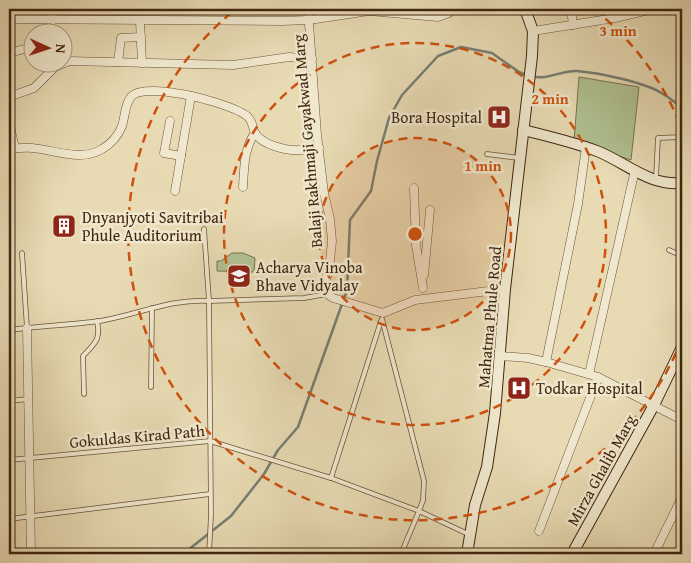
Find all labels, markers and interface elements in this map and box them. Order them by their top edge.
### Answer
text: 3 min [599,20,637,41]
north arrow [22,22,72,72]
street label: Balaji Rakhmaji Gayakwad Marg [286,33,328,249]
text: N [51,43,71,55]
text: 2 min [531,88,569,109]
hospital icon: Bora Hospital [486,104,512,130]
place label: Bora Hospital [391,105,483,129]
text: 1 min [464,155,502,176]
place label: Dnyanjyoti Savitribai Phule Auditorium [82,205,224,247]
building icon: Dnyanjyoti Savitribai Phule Auditorium [51,213,77,239]
centre of rings [406,225,424,243]
street label: Mahatma Phule Road [471,245,507,389]
place label: Acharya Vinoba Bhave Vidyalay [256,255,363,297]
school or university icon: Acharya Vinoba Bhave Vidyalay [226,263,252,289]
hospital icon: Todkar Hospital [506,375,532,401]
place label: Todkar Hospital [536,376,643,400]
street label: Mirza Ghalib Marg [560,410,642,530]
street label: Gokuldas Kirad Path [68,418,206,454]

